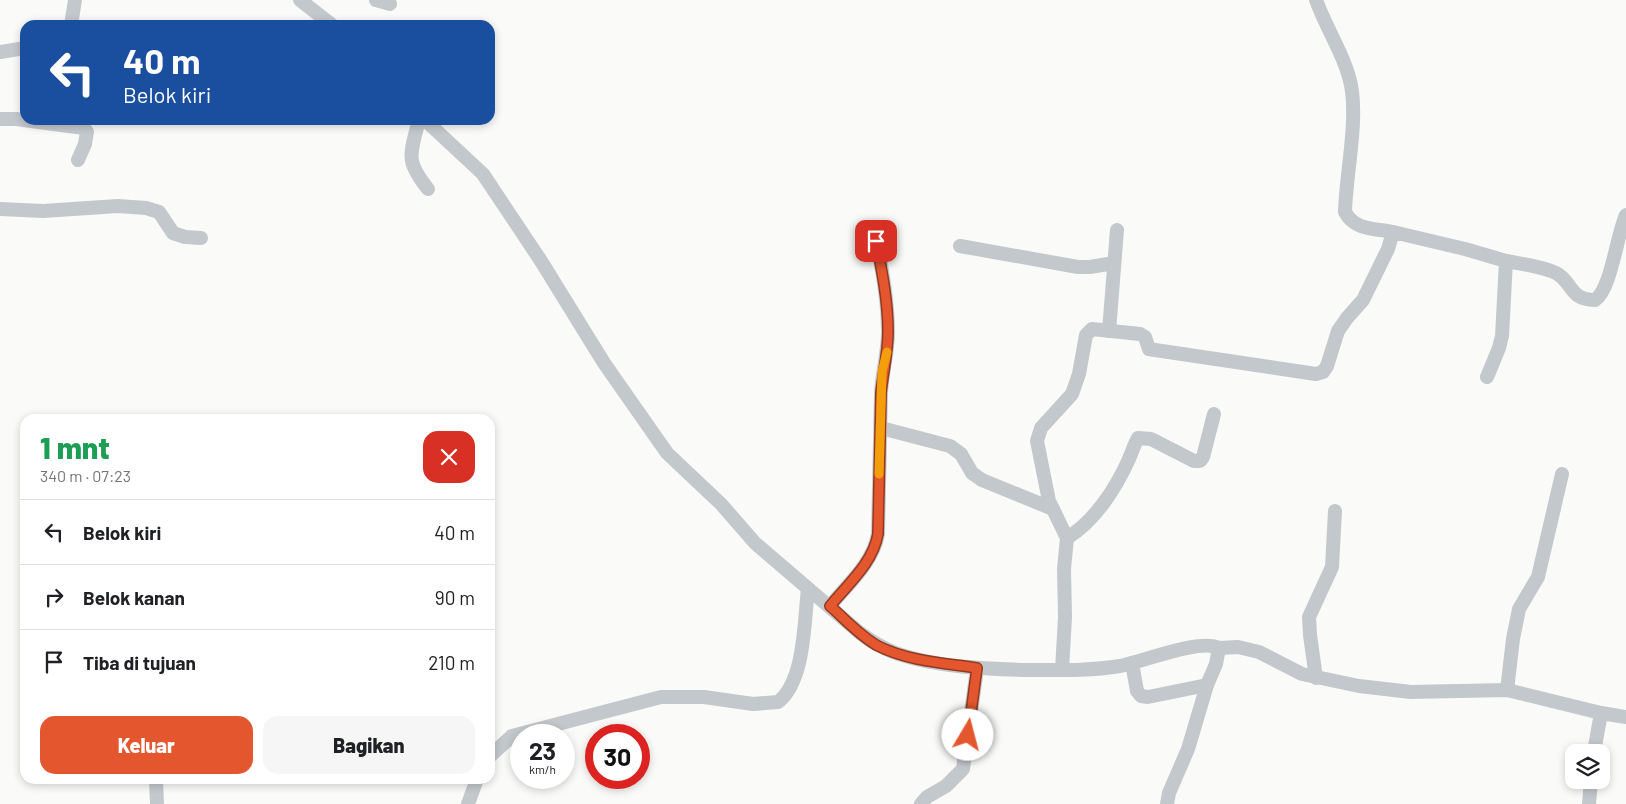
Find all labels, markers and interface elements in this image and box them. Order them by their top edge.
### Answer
text: 40 m [123,39,200,81]
icon: left [40,40,105,105]
text: Belok kiri [123,81,211,107]
pin [855,220,897,262]
icon: arrive [862,227,890,255]
text: 1 mnt [40,429,110,465]
button: close [423,431,475,483]
text: 340 m · 07:23 [40,466,131,485]
icon: left [40,518,68,546]
text: Belok kiri [83,521,161,544]
text: 40 m [434,521,475,544]
icon: right [40,583,68,611]
text: Belok kanan [83,586,185,609]
text: 90 m [435,586,475,609]
icon: arrive [40,648,68,676]
text: Tiba di tujuan [83,651,196,674]
text: 210 m [428,651,475,674]
position arrow [941,708,993,760]
button: Keluar [40,716,253,774]
button: Bagikan [263,716,475,774]
speed limit sign: 30 [585,724,650,789]
text: 23 [529,735,556,765]
map controls [1565,744,1610,789]
button: layers [1565,744,1610,789]
text: km/h [529,762,556,776]

